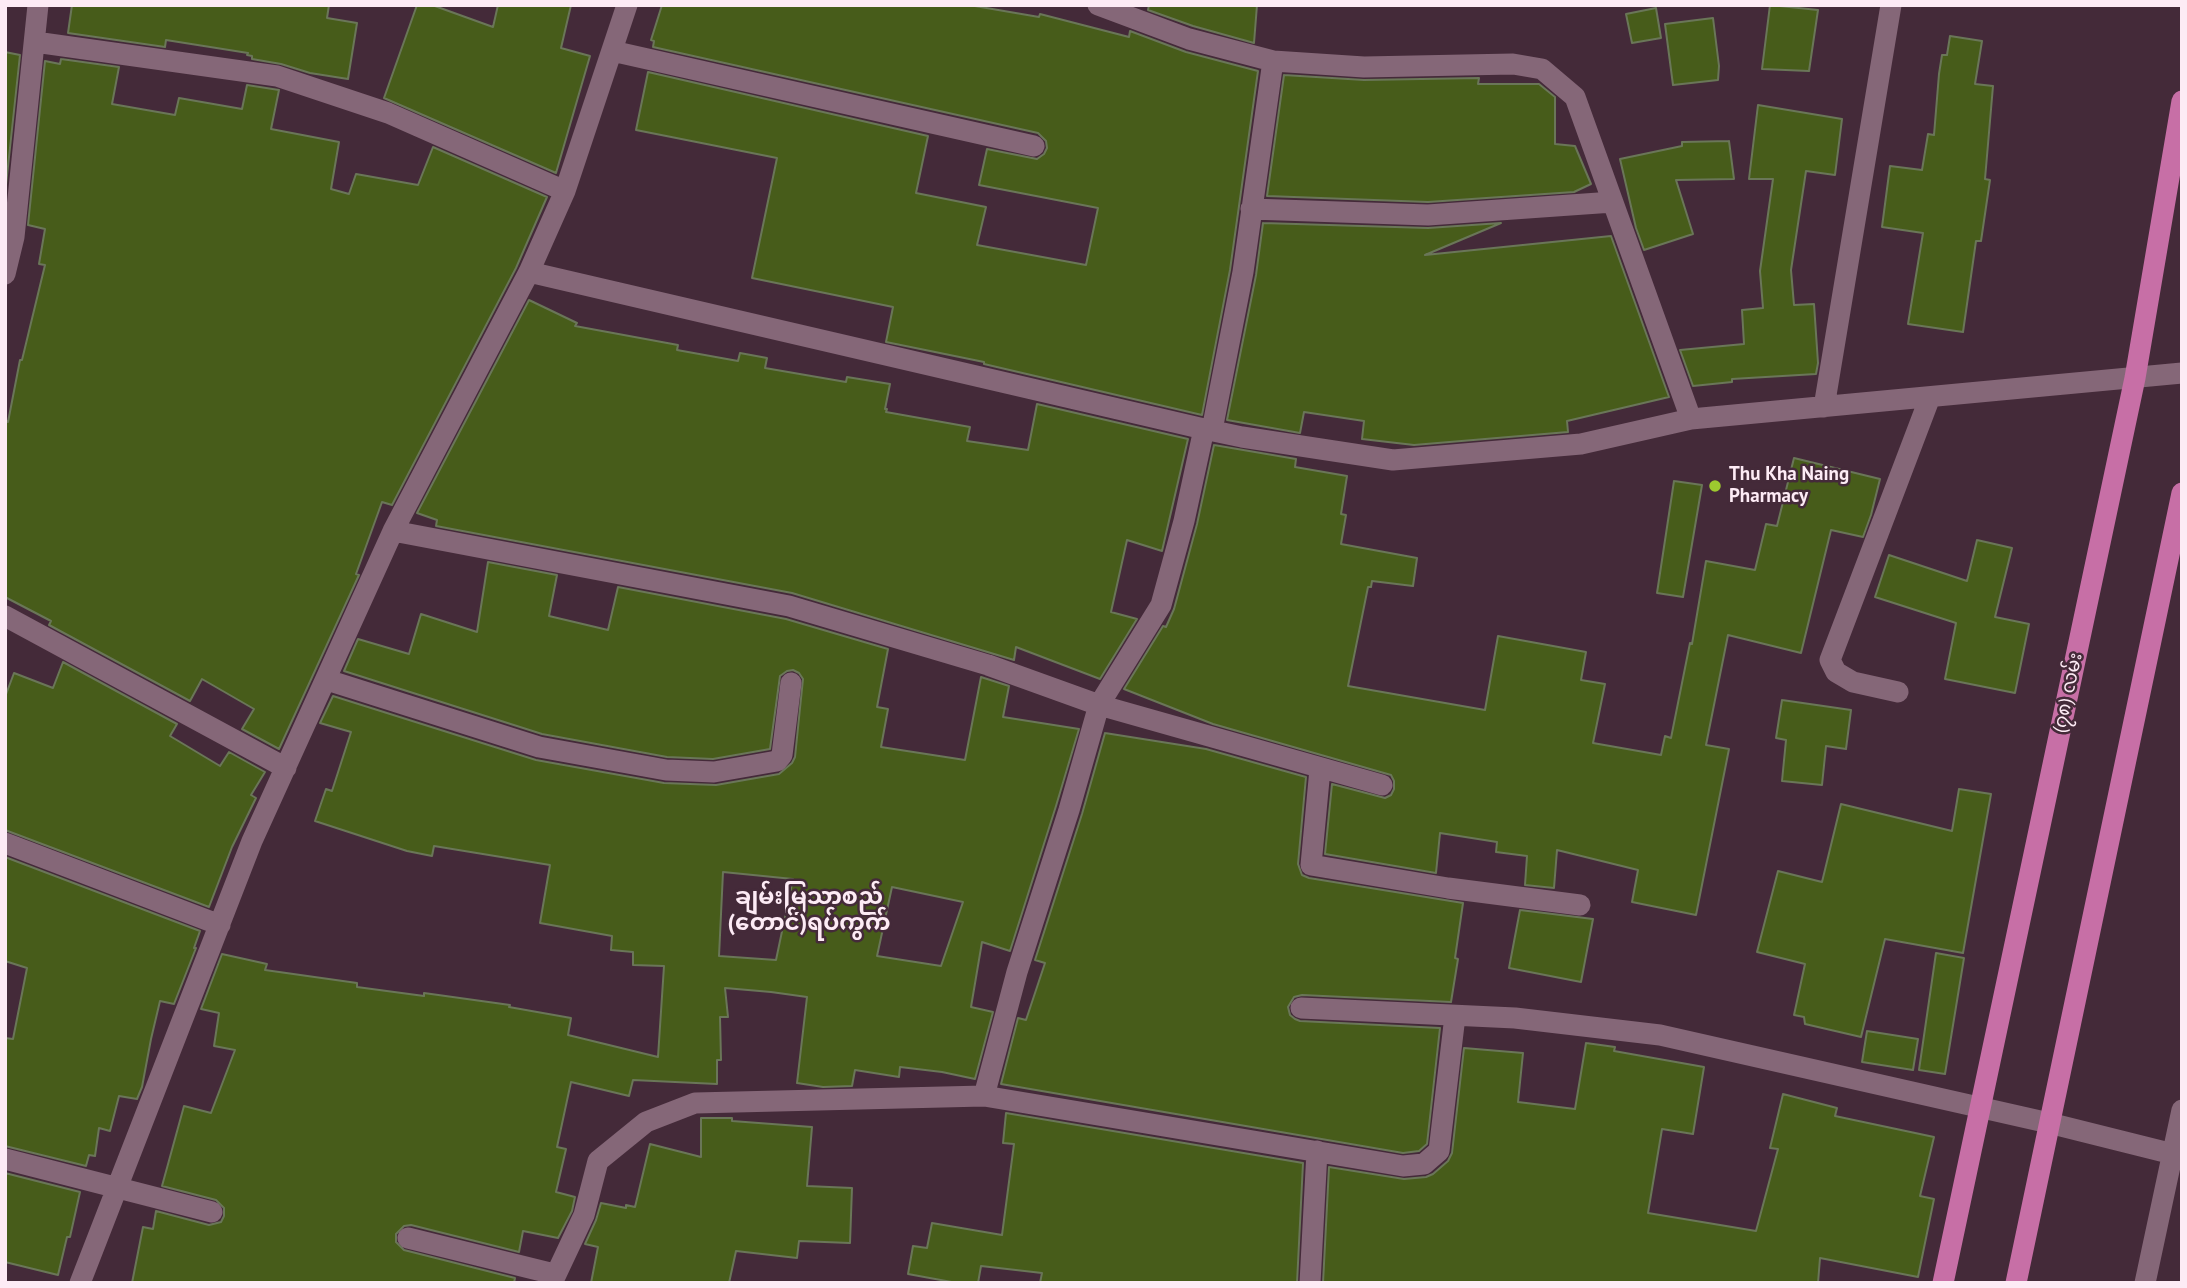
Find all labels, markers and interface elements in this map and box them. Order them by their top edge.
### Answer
place label: Thu Kha Naing Pharmacy [1729,464,1849,508]
marker: Thu Kha Naing Pharmacy [1707,478,1723,494]
street label: (၇၈) လမ်း [2048,651,2088,735]
district label: ချမ်းမြသာစည် (တောင်)ရပ်ကွက် [728,883,890,937]

